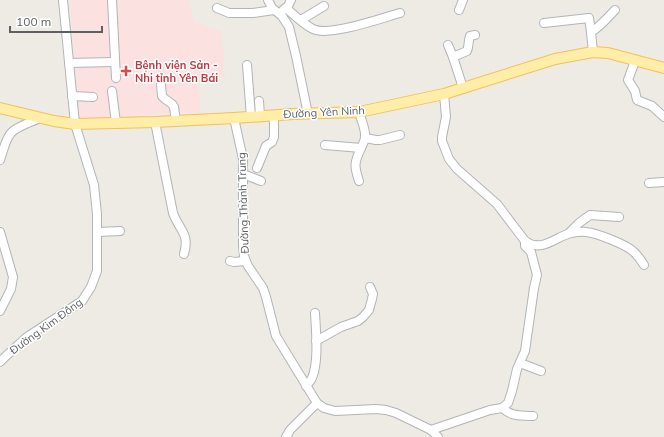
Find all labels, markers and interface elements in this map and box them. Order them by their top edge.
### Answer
scale bar [10,8,102,34]
text: 100 m [16,14,51,29]
place label: Bệnh viện Sản - Nhi tỉnh Yên Bái [135,58,218,85]
marker: Bệnh viện Sản - Nhi tỉnh Yên Bái [120,65,132,77]
street label: Đường Yên Ninh [283,103,365,121]
street label: Đường Thành Trung [234,152,252,254]
street label: Đường Kim Đồng [7,295,85,357]

